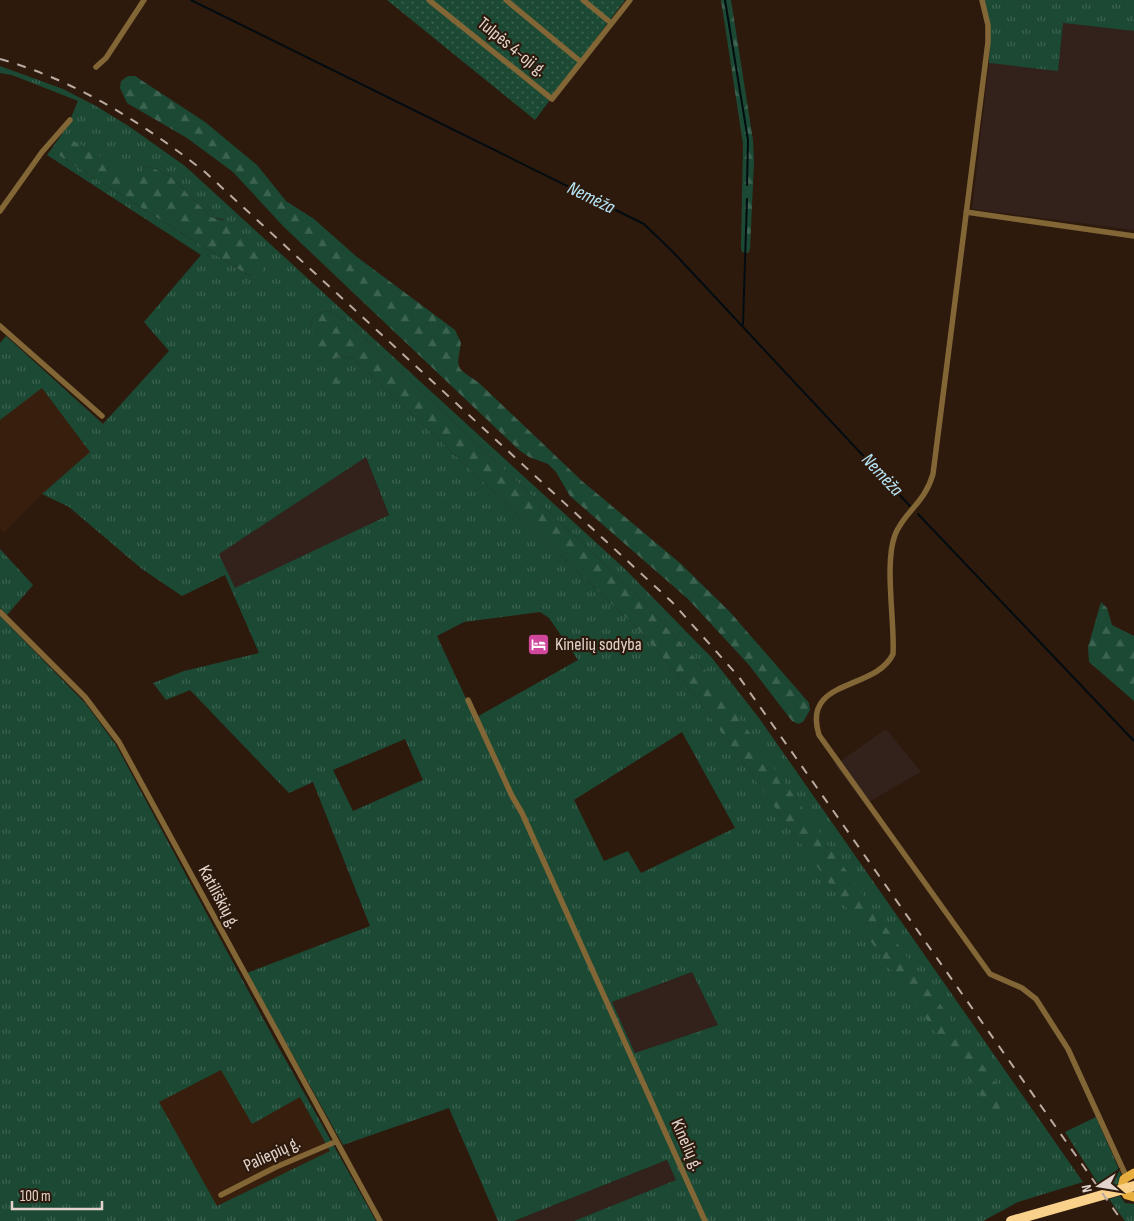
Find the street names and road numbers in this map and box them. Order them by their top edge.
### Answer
street label: Tulpės 4-oji g. [473,13,551,81]
street label: Katiliškių g. [194,862,244,932]
street label: Kinelių g. [666,1116,708,1174]
street label: Paliepių g. [240,1132,304,1176]

